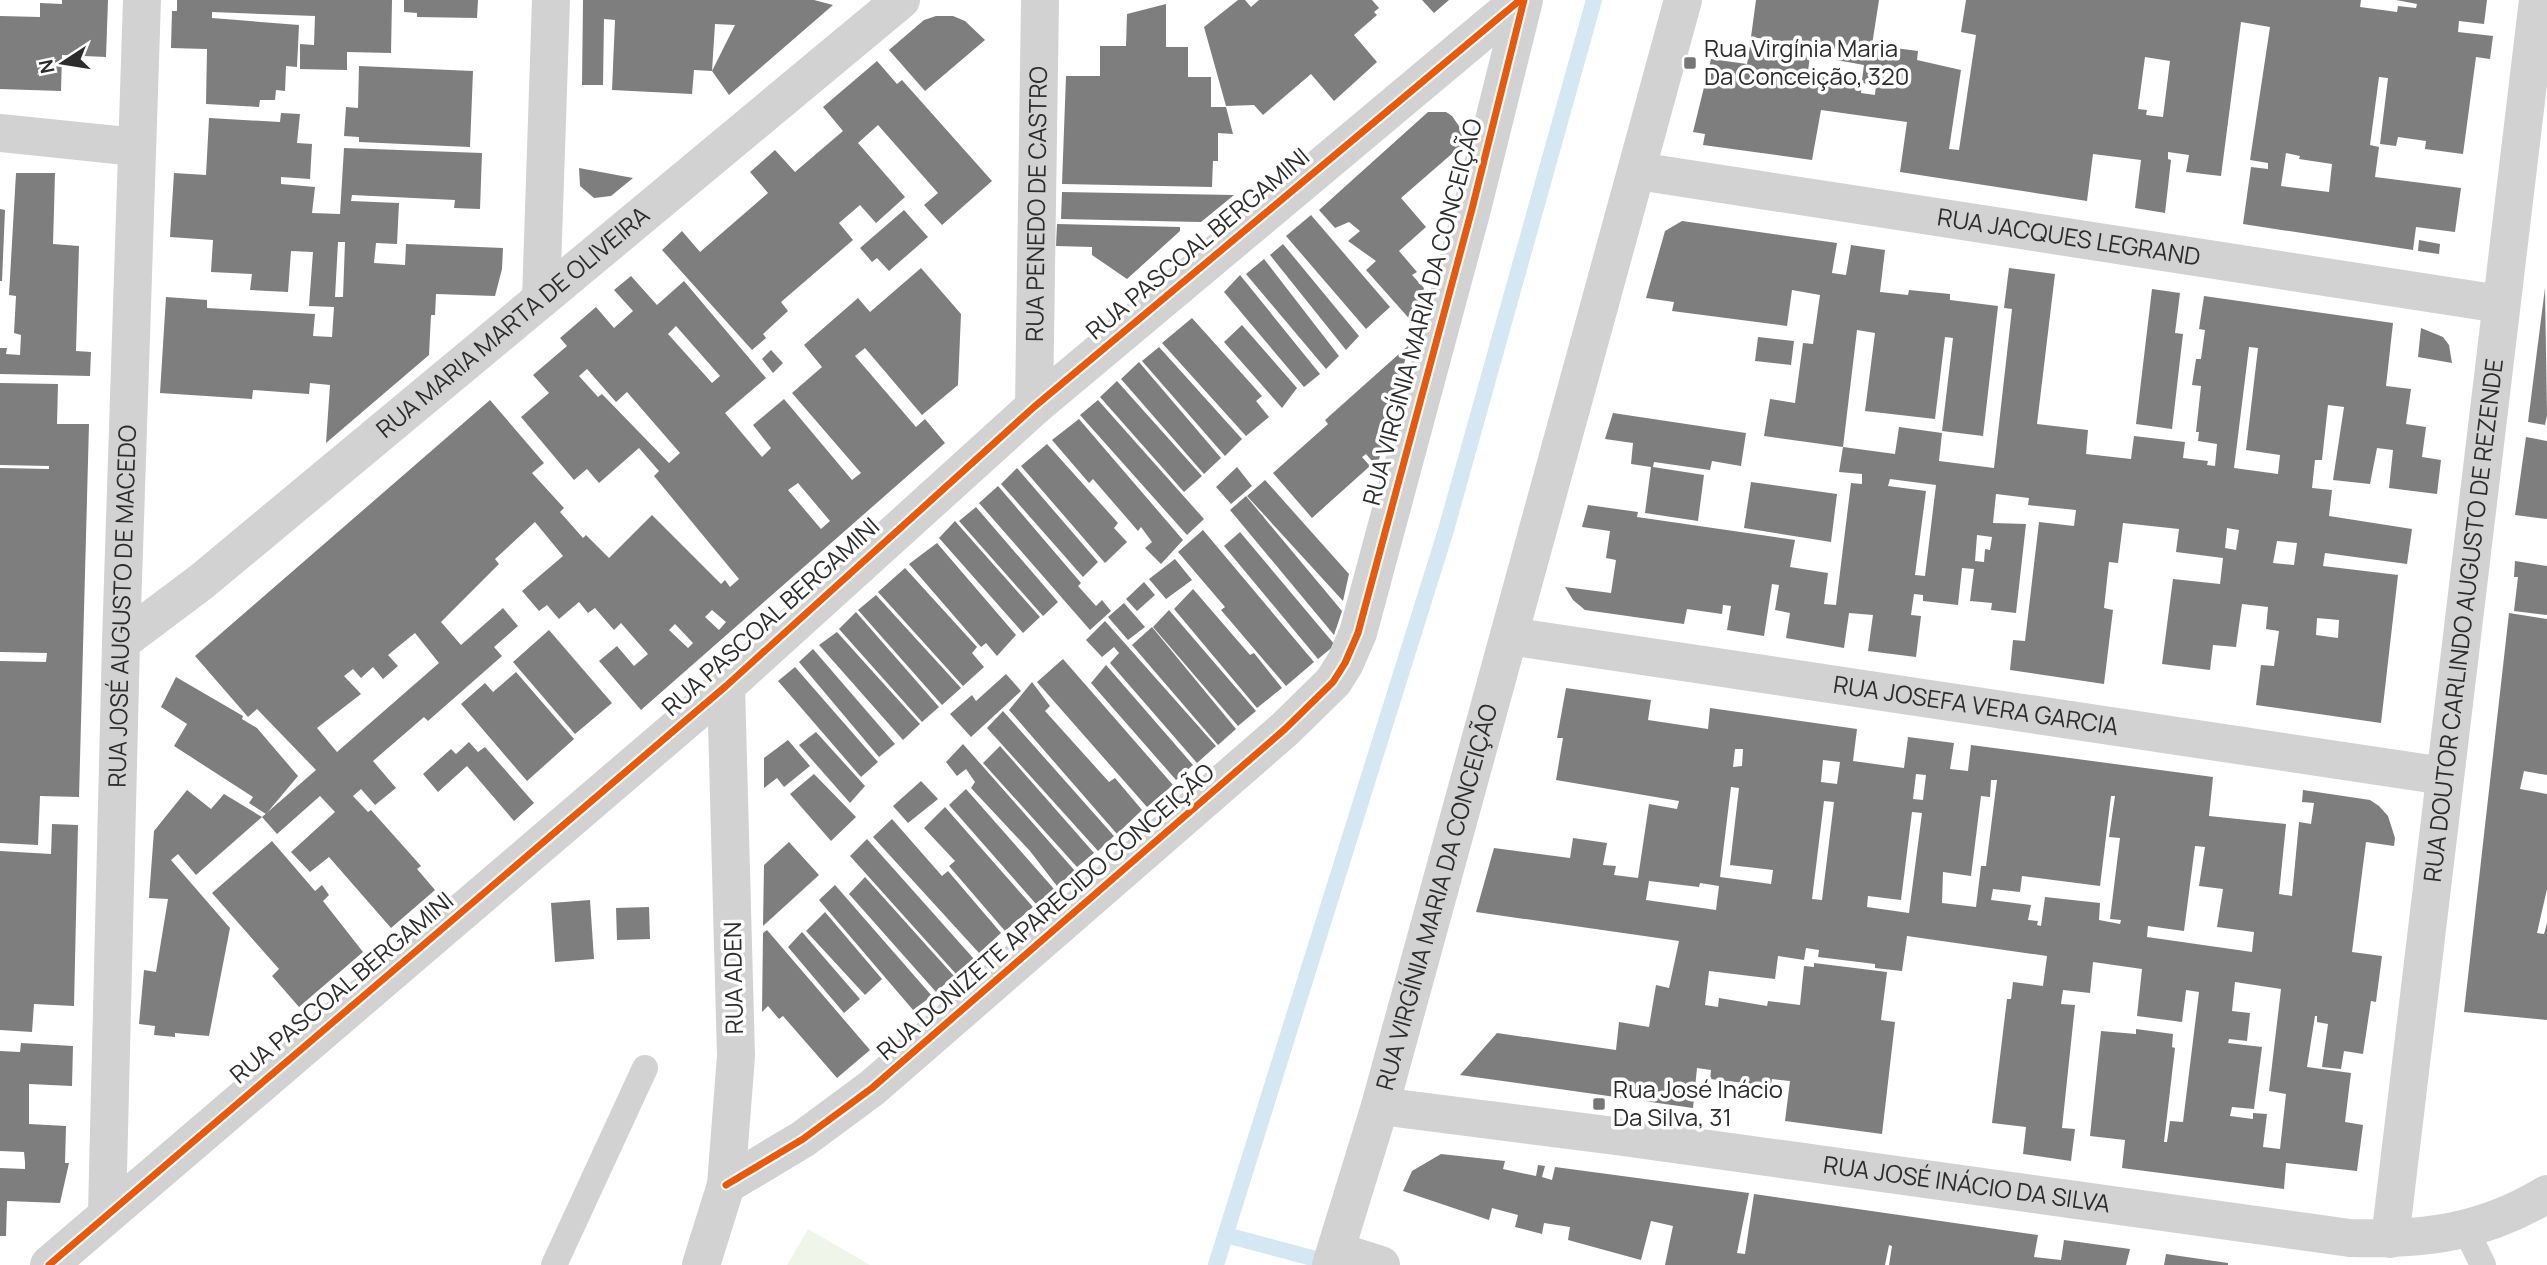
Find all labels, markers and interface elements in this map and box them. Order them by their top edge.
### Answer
north arrow [28,28,98,98]
place label: Rua Virgínia Maria Da Conceição, 320 [1704,31,1909,92]
marker: Rua Virgínia Maria Da Conceição, 320 [1682,55,1698,71]
text: N [32,57,61,76]
street label: RUA PENEDO DE CASTRO [1017,66,1054,342]
street label: RUA VIRGÍNIA MARIA DA CONCEIÇÃO [1354,115,1489,509]
street label: RUA PASCOAL BERGAMINI [1078,140,1316,346]
street label: RUA MARIA MARTA DE OLIVEIRA [369,198,656,445]
street label: RUA JACQUES LEGRAND [1935,199,2203,273]
street label: RUA DOUTOR CARLINDO AUGUSTO DE REZENDE [2415,357,2510,884]
street label: RUA JOSÉ AUGUSTO DE MACEDO [99,424,143,788]
street label: RUA PASCOAL BERGAMINI [654,509,886,723]
street label: RUA JOSEFA VERA GARCIA [1831,667,2121,742]
street label: RUA VIRGÍNIA MARIA DA CONCEIÇÃO [1367,700,1504,1094]
street label: RUA DONIZETE APARECIDO CONCEIÇÃO [869,755,1221,1067]
street label: RUA PASCOAL BERGAMINI [222,884,460,1090]
street label: RUA ADEN [715,921,750,1035]
place label: Rua José Inácio Da Silva, 31 [1613,1072,1783,1133]
marker: Rua José Inácio Da Silva, 31 [1591,1096,1607,1112]
street label: RUA JOSÉ INÁCIO DA SILVA [1821,1147,2112,1220]

